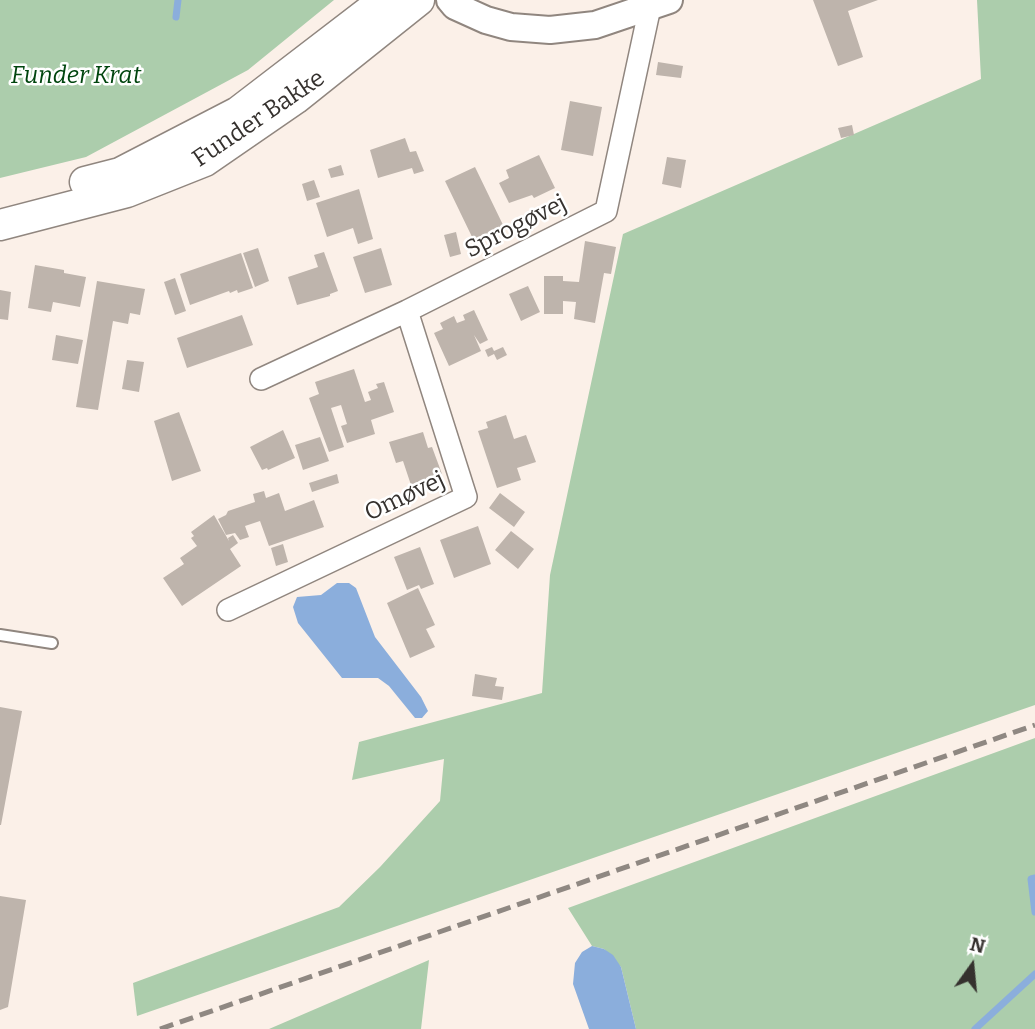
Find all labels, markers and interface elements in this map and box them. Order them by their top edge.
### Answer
park label: Funder Krat [11,62,141,90]
street label: Funder Bakke [187,64,331,174]
street label: Sprogøvej [460,189,572,265]
street label: Omøvej [360,466,450,528]
north arrow [937,931,1007,1001]
text: N [967,932,988,958]

